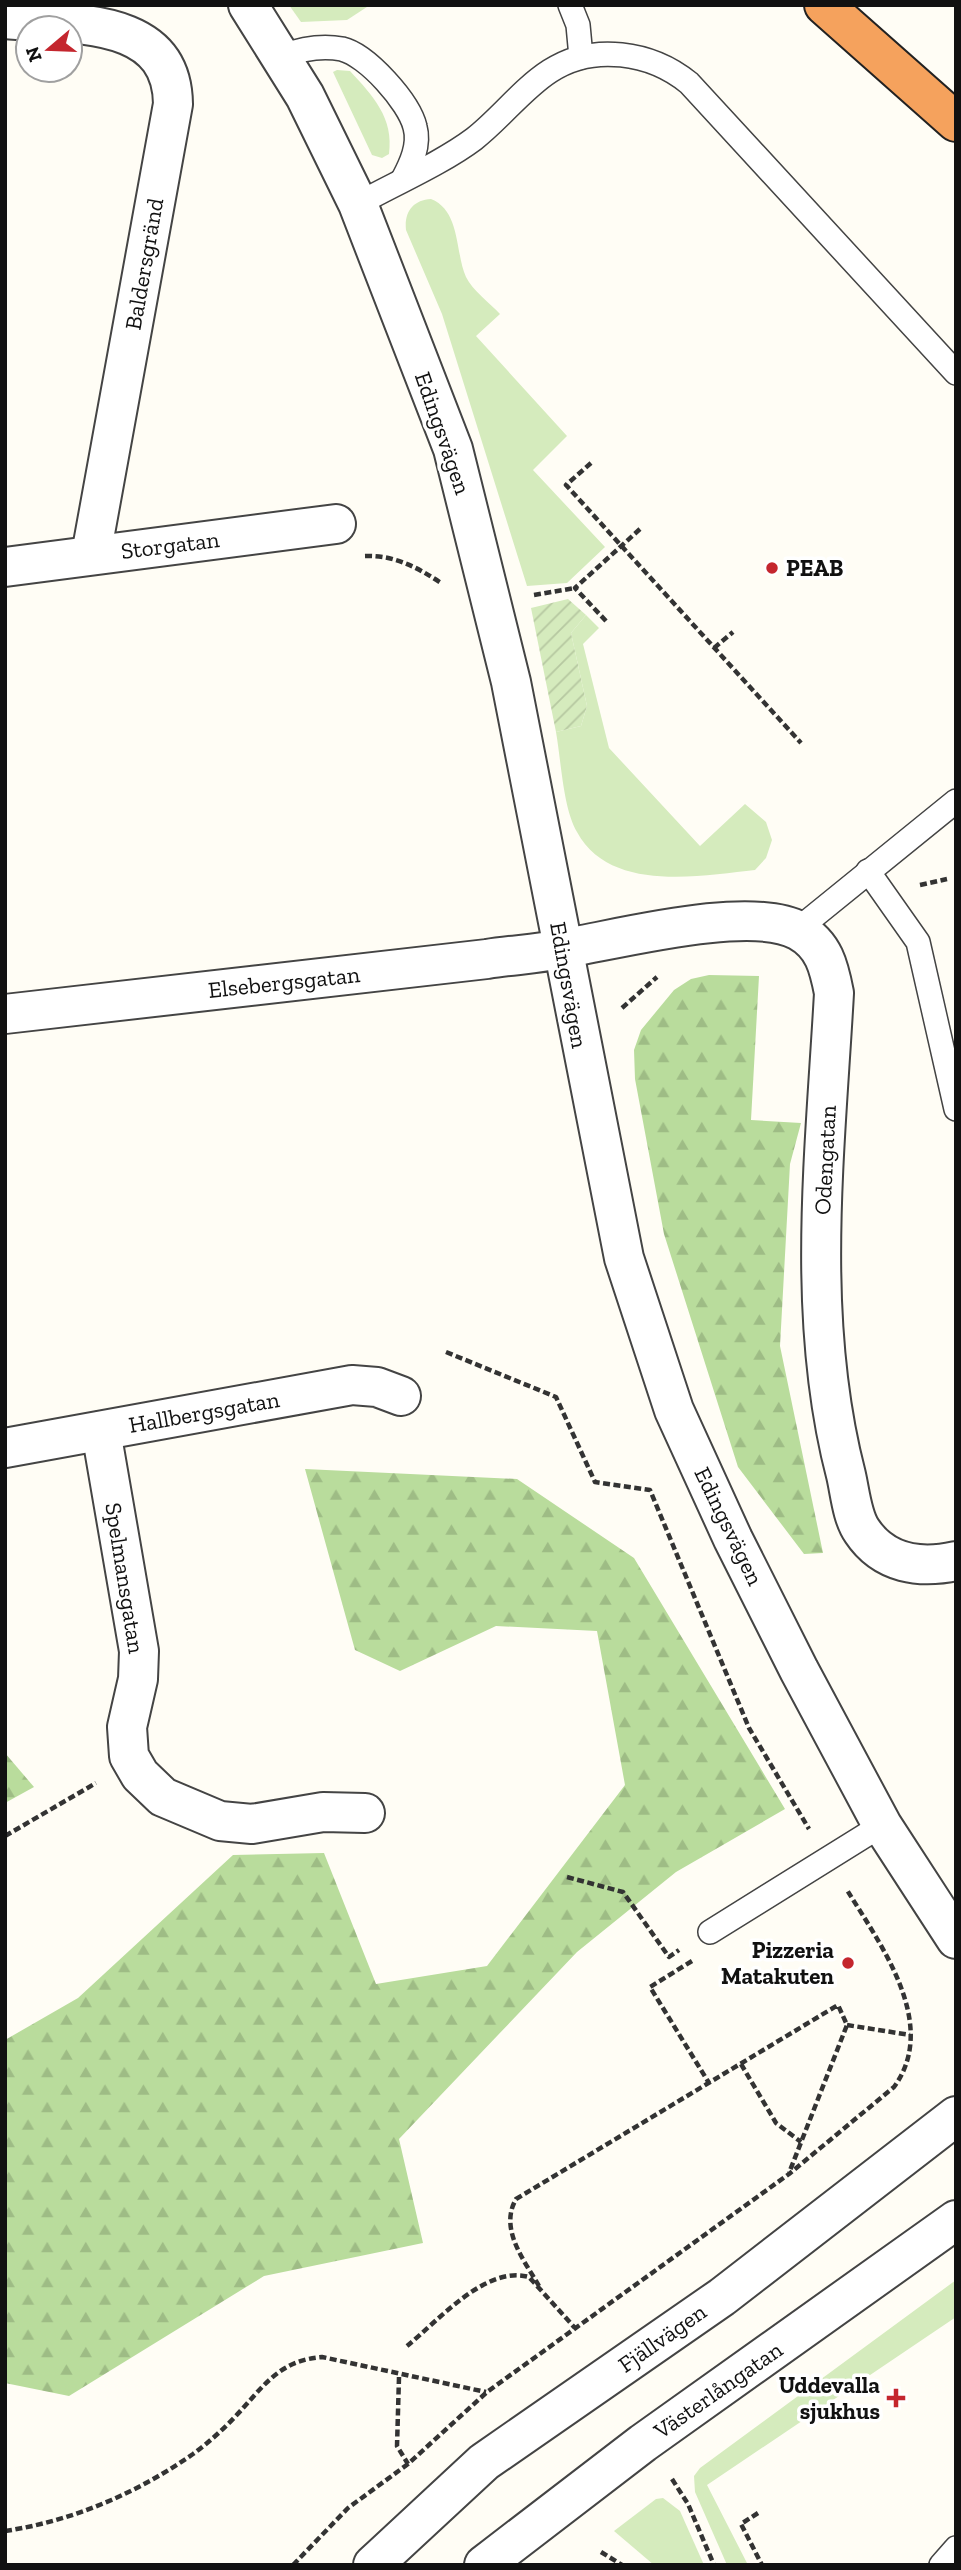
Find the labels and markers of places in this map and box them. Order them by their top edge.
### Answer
place label: PEAB [786,554,843,582]
marker: PEAB [764,560,780,576]
place label: Pizzeria Matakuten [721,1936,834,1990]
marker: Pizzeria Matakuten [840,1955,856,1971]
place label: Uddevalla sjukhus [779,2371,880,2425]
marker: Uddevalla sjukhus [886,2388,906,2408]

